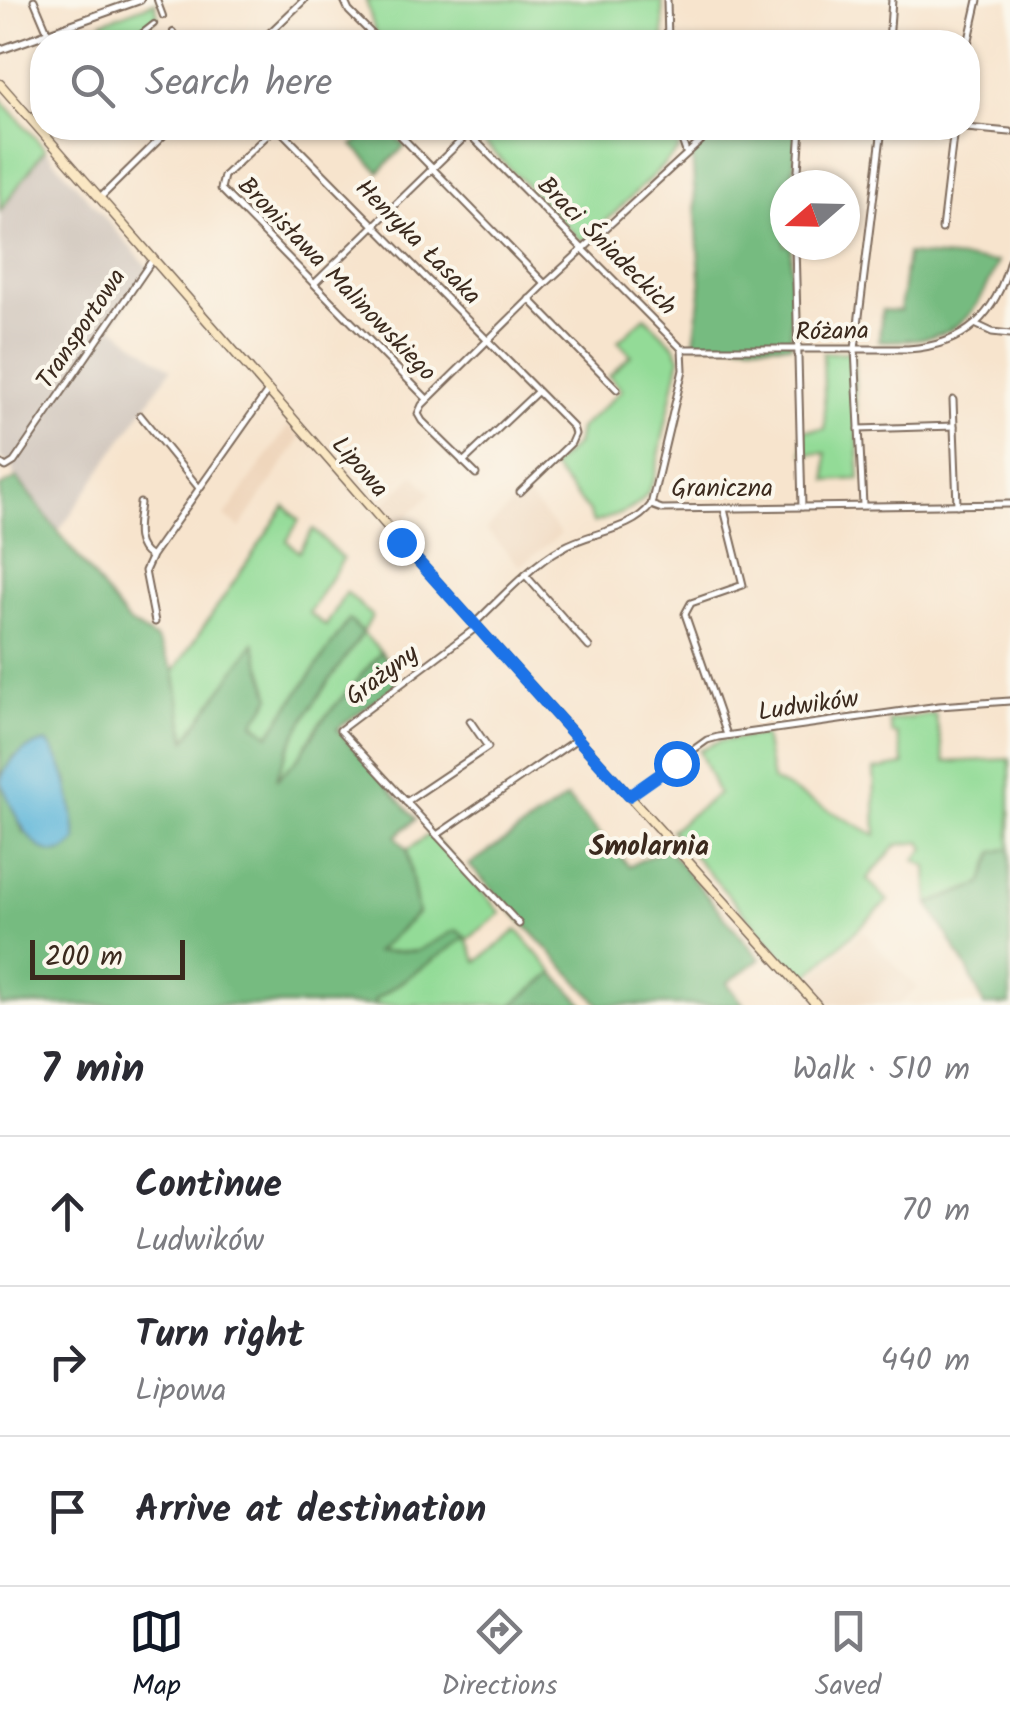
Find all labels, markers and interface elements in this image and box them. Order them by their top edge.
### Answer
search box [30,30,980,140]
text: Search here [145,55,332,115]
icon: search [65,58,120,113]
street label: Bronisława Malinowskiego [228,167,446,391]
street label: Braci Śniadeckich [527,167,686,326]
street label: Henryka Łasaka [345,170,490,315]
north arrow [770,170,860,260]
street label: Transportowa [26,261,137,398]
street label: Różana [795,311,869,353]
street label: Lipowa [321,427,398,507]
street label: Graniczna [671,469,773,509]
route end [379,520,425,566]
street label: Grażyny [337,635,428,717]
street label: Ludwików [756,679,861,733]
route start [654,741,700,787]
district label: Smolarnia [589,825,709,870]
scale bar [30,935,185,980]
text: 200 m [45,935,123,980]
text: 7 min [40,1037,145,1104]
text: Walk · 510 m [792,1045,970,1096]
text: Continue [135,1156,282,1216]
icon: ahead [40,1184,95,1239]
text: 70 m [901,1186,970,1237]
text: Ludwików [135,1216,264,1267]
text: Turn right [135,1306,304,1366]
icon: right [40,1334,95,1389]
text: 440 m [880,1336,970,1387]
text: Lipowa [135,1366,226,1417]
text: Arrive at destination [135,1481,486,1541]
icon: arrive [40,1484,95,1539]
tab: Map [129,1604,184,1709]
tab: Directions [441,1604,557,1709]
tab: Saved [815,1604,881,1709]

